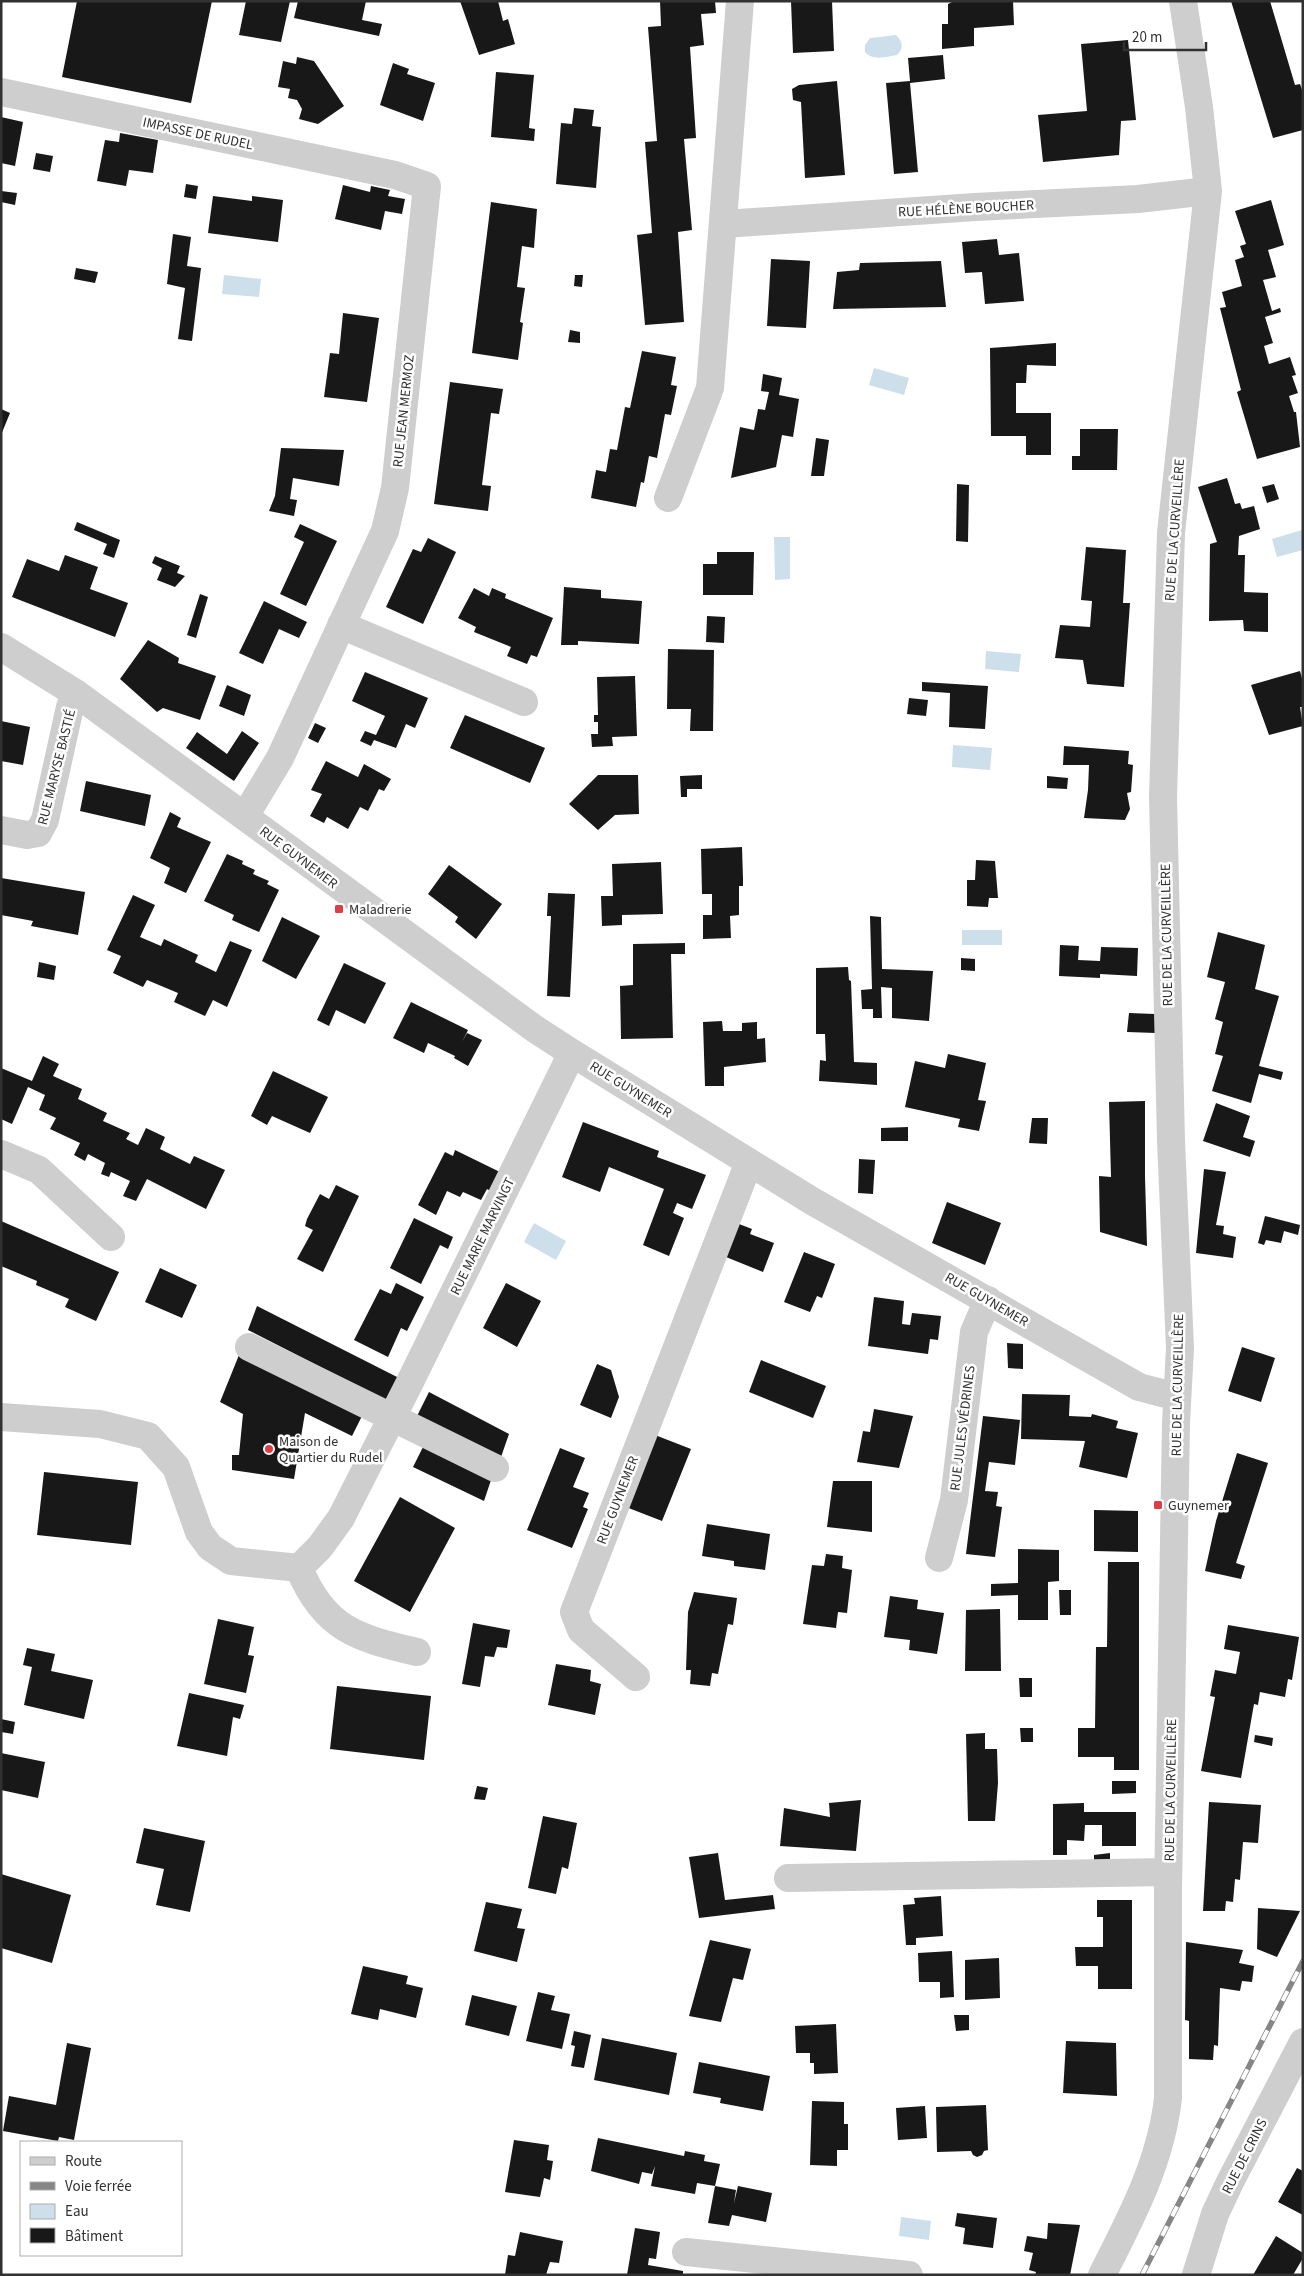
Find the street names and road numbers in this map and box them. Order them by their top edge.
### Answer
street label: IMPASSE DE RUDEL [141,113,255,155]
street label: RUE HÉLÈNE BOUCHER [898,195,1035,223]
street label: RUE JEAN MERMOZ [388,354,420,468]
street label: RUE DE LA CURVEILLÈRE [1160,458,1190,602]
street label: RUE MARYSE BASTIÉ [33,707,81,827]
street label: RUE GUYNEMER [255,822,342,894]
street label: RUE DE LA CURVEILLÈRE [1156,863,1178,1006]
street label: RUE GUYNEMER [586,1057,675,1123]
street label: RUE MARIE MARVINGT [446,1174,520,1299]
street label: RUE GUYNEMER [941,1268,1032,1332]
street label: RUE DE LA CURVEILLÈRE [1167,1314,1189,1457]
street label: RUE JULES VÉDRINES [945,1364,981,1492]
street label: RUE GUYNEMER [592,1453,644,1547]
street label: RUE DE LA CURVEILLÈRE [1160,1719,1182,1862]
street label: RUE DE CRINS [1217,2115,1272,2198]

